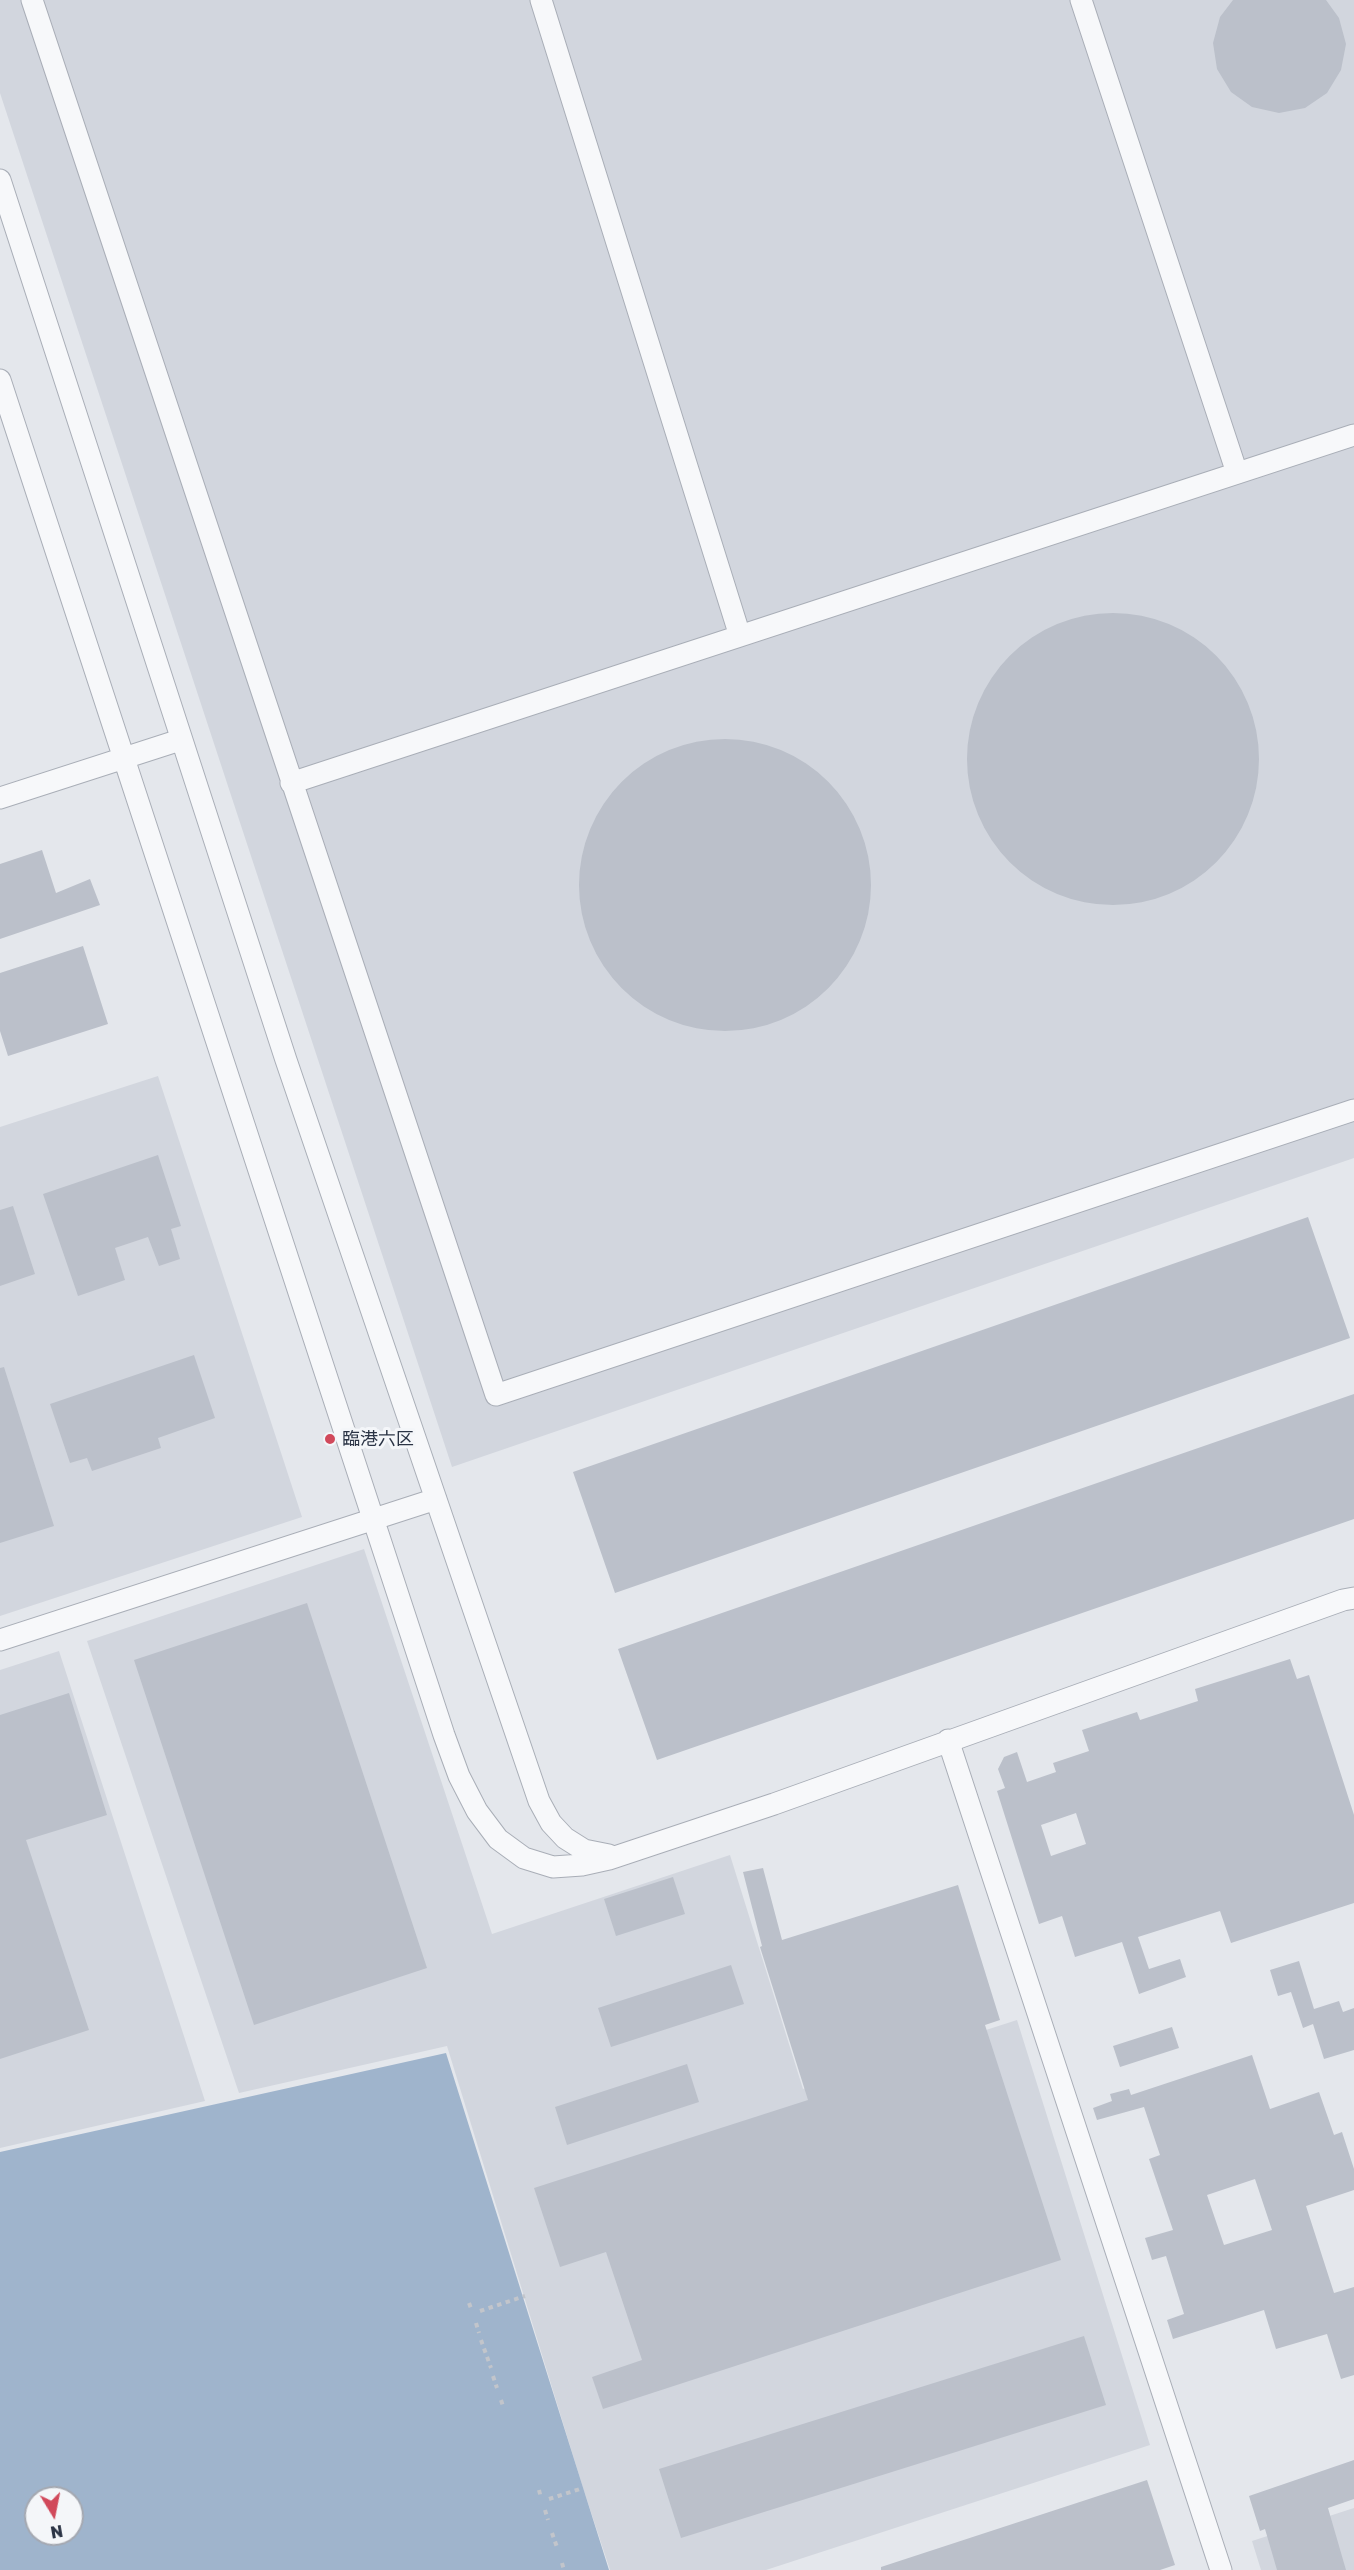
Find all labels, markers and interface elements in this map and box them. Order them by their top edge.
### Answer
place label: 臨港六区 [342,1428,414,1450]
marker: 臨港六区 [323,1432,337,1446]
north arrow [24,2486,84,2546]
text: N [49,2521,65,2543]

